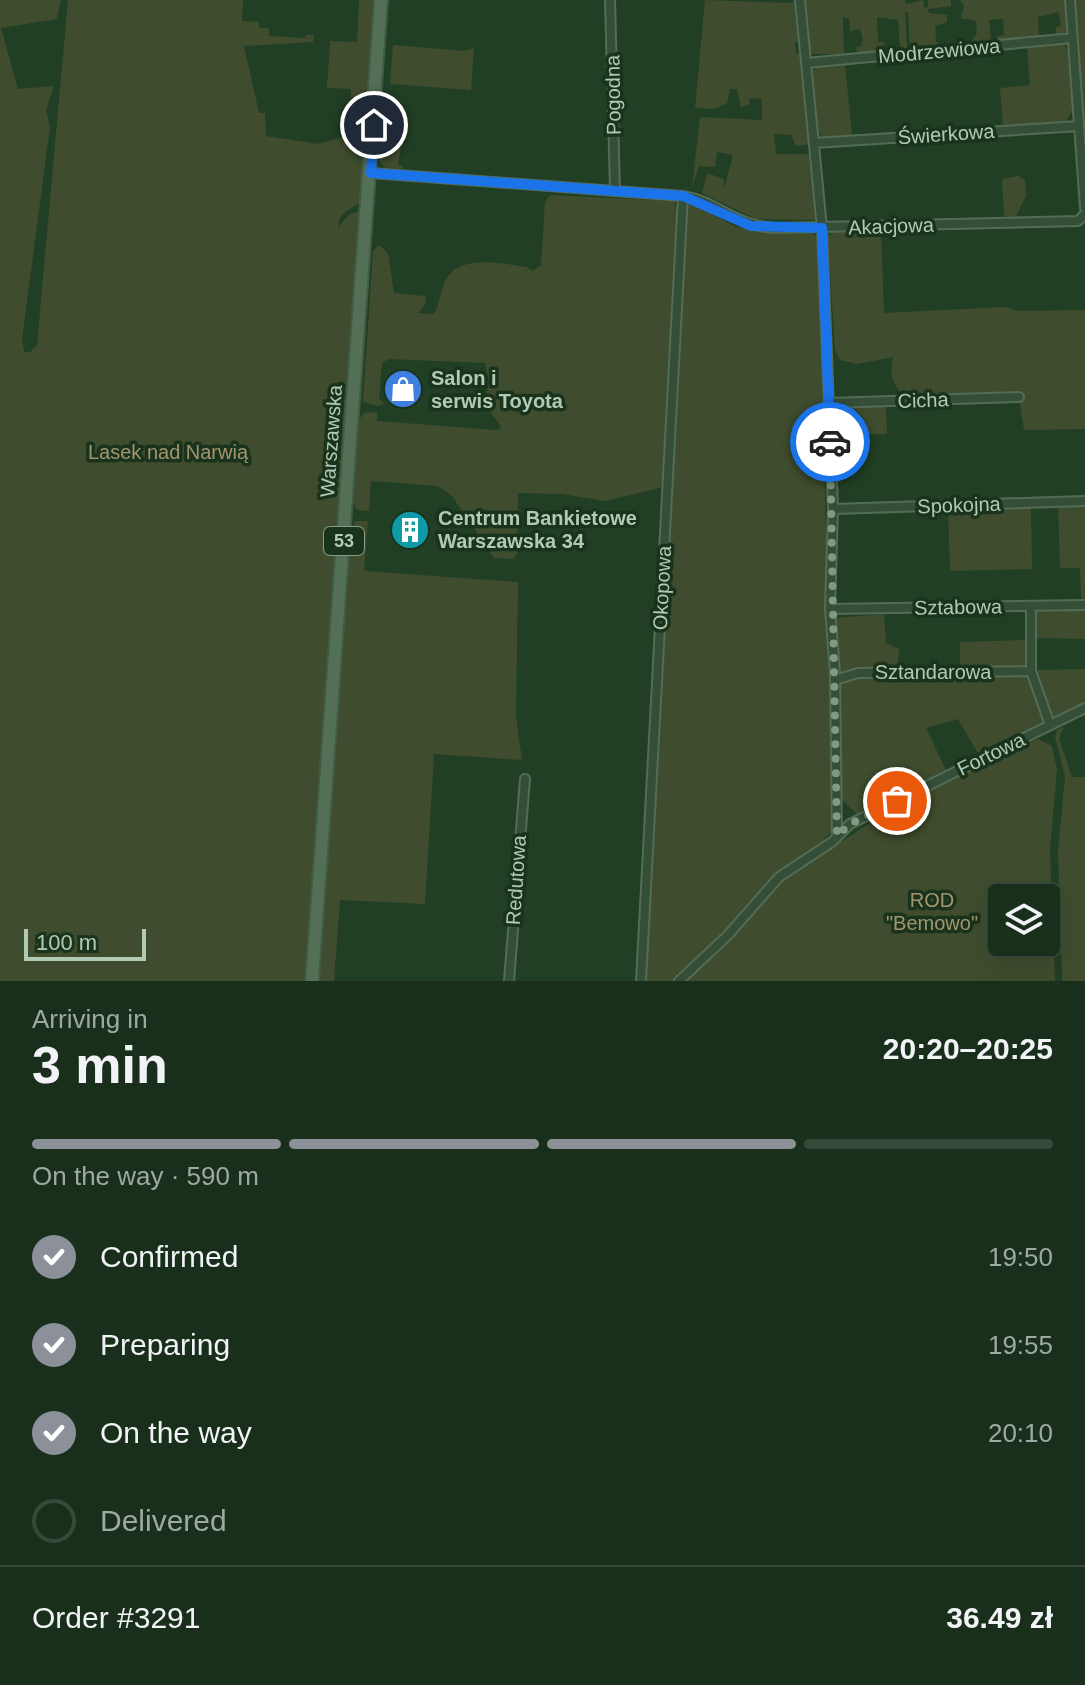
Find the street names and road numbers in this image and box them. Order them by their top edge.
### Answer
street label: Modrzewiowa [877,35,1002,67]
street label: Pogodna [601,54,625,135]
street label: Świerkowa [897,119,996,148]
street label: Akacjowa [848,213,935,238]
street label: Warszawska [316,383,346,498]
street label: Cicha [897,388,950,412]
street label: Spokojna [917,493,1002,517]
road number: 53 [324,527,364,555]
street label: Okopowa [649,544,675,631]
street label: Sztabowa [914,595,1003,619]
street label: Sztandarowa [875,661,992,683]
street label: Fortowa [954,728,1029,780]
street label: Redutowa [502,833,530,926]

